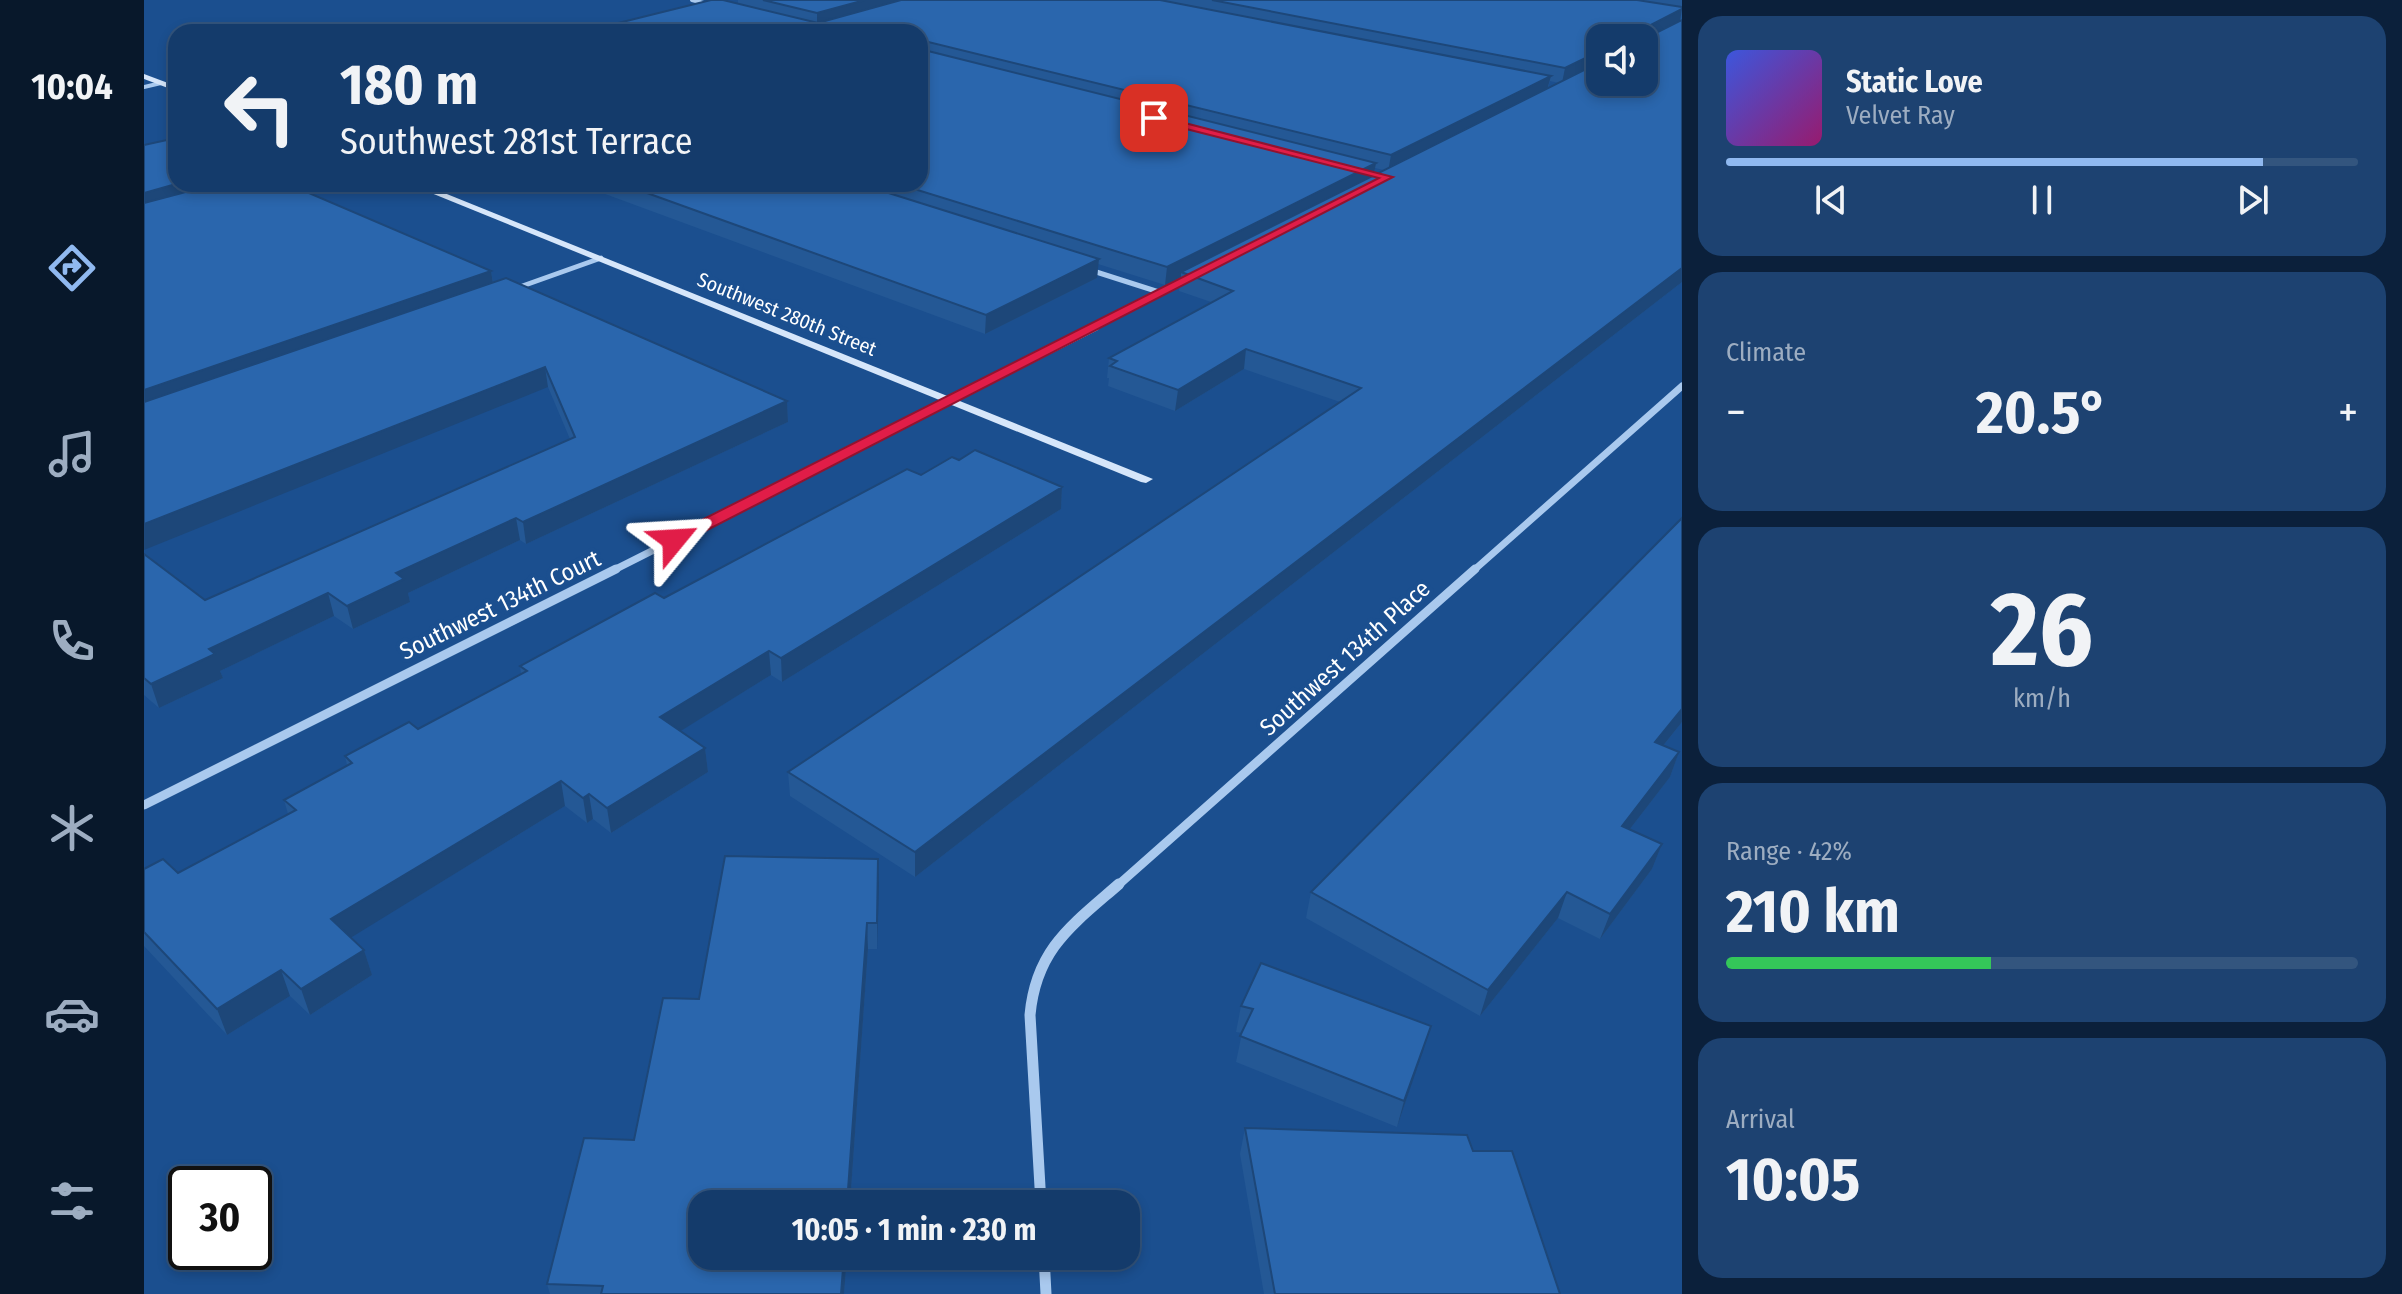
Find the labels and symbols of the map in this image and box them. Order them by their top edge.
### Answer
pin [1120,84,1188,152]
street label: Southwest 280th Street [694,267,880,361]
position arrow [632,498,716,582]
street label: Southwest 134th Court [395,544,605,666]
street label: Southwest 134th Place [1254,574,1436,742]
speed limit sign: 30 [168,1166,272,1270]

